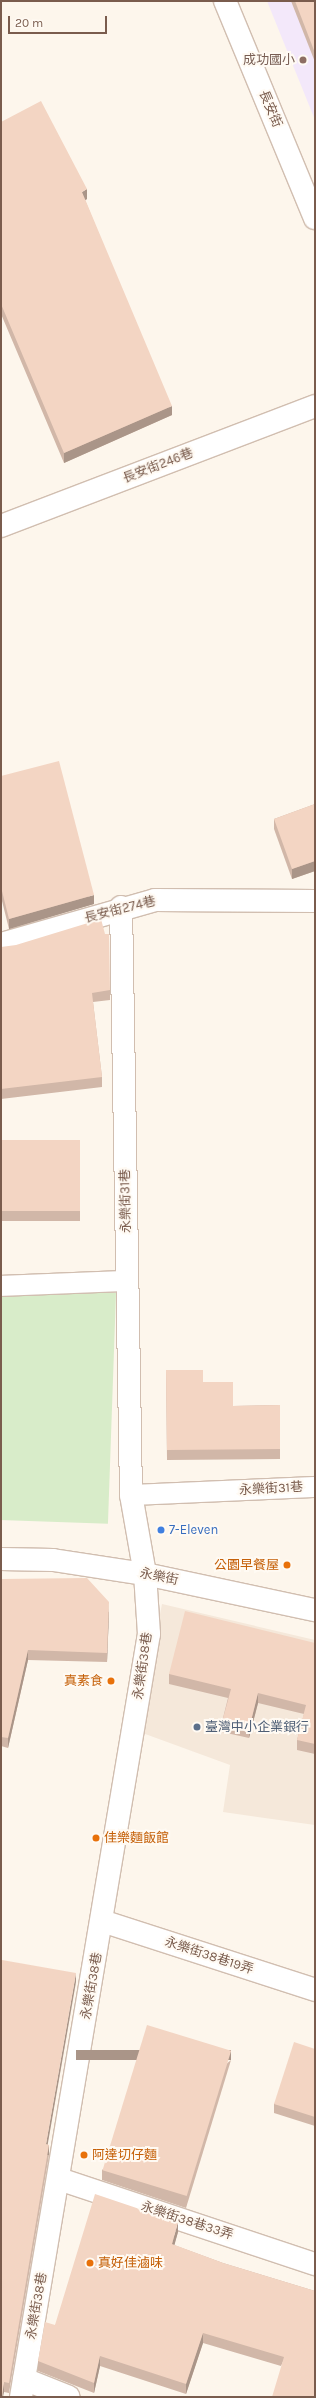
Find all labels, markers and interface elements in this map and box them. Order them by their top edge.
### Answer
scale bar [10,8,109,34]
text: 20 m [15,16,43,30]
place label: 成功國小 [243,52,295,68]
marker: 成功國小 [298,55,308,65]
street label: 長安街 [255,88,285,130]
street label: 長安街246巷 [121,445,195,487]
street label: 長安街274巷 [83,894,157,926]
street label: 永樂街31巷 [118,1169,134,1233]
street label: 永樂街31巷 [239,1480,303,1498]
place label: 7-Eleven [169,1522,218,1538]
marker: 7-Eleven [156,1525,166,1535]
place label: 公園早餐屋 [214,1557,279,1573]
marker: 公園早餐屋 [282,1560,292,1570]
street label: 永樂街 [138,1566,180,1588]
street label: 永樂街38巷 [131,1631,155,1701]
place label: 真素食 [64,1673,103,1689]
marker: 真素食 [106,1676,116,1686]
place label: 臺灣中小企業銀行 [205,1719,309,1735]
marker: 臺灣中小企業銀行 [192,1722,202,1732]
place label: 佳樂麵飯館 [104,1830,169,1846]
marker: 佳樂麵飯館 [91,1833,101,1843]
street label: 永樂街38巷19弄 [163,1934,255,1978]
street label: 永樂街38巷 [78,1951,106,2021]
place label: 阿達切仔麵 [92,2147,157,2163]
marker: 阿達切仔麵 [79,2150,89,2160]
street label: 永樂街38巷33弄 [139,2199,235,2243]
place label: 真好佳滷味 [98,2255,163,2271]
marker: 真好佳滷味 [85,2258,95,2268]
street label: 永樂街38巷 [23,2271,51,2341]

